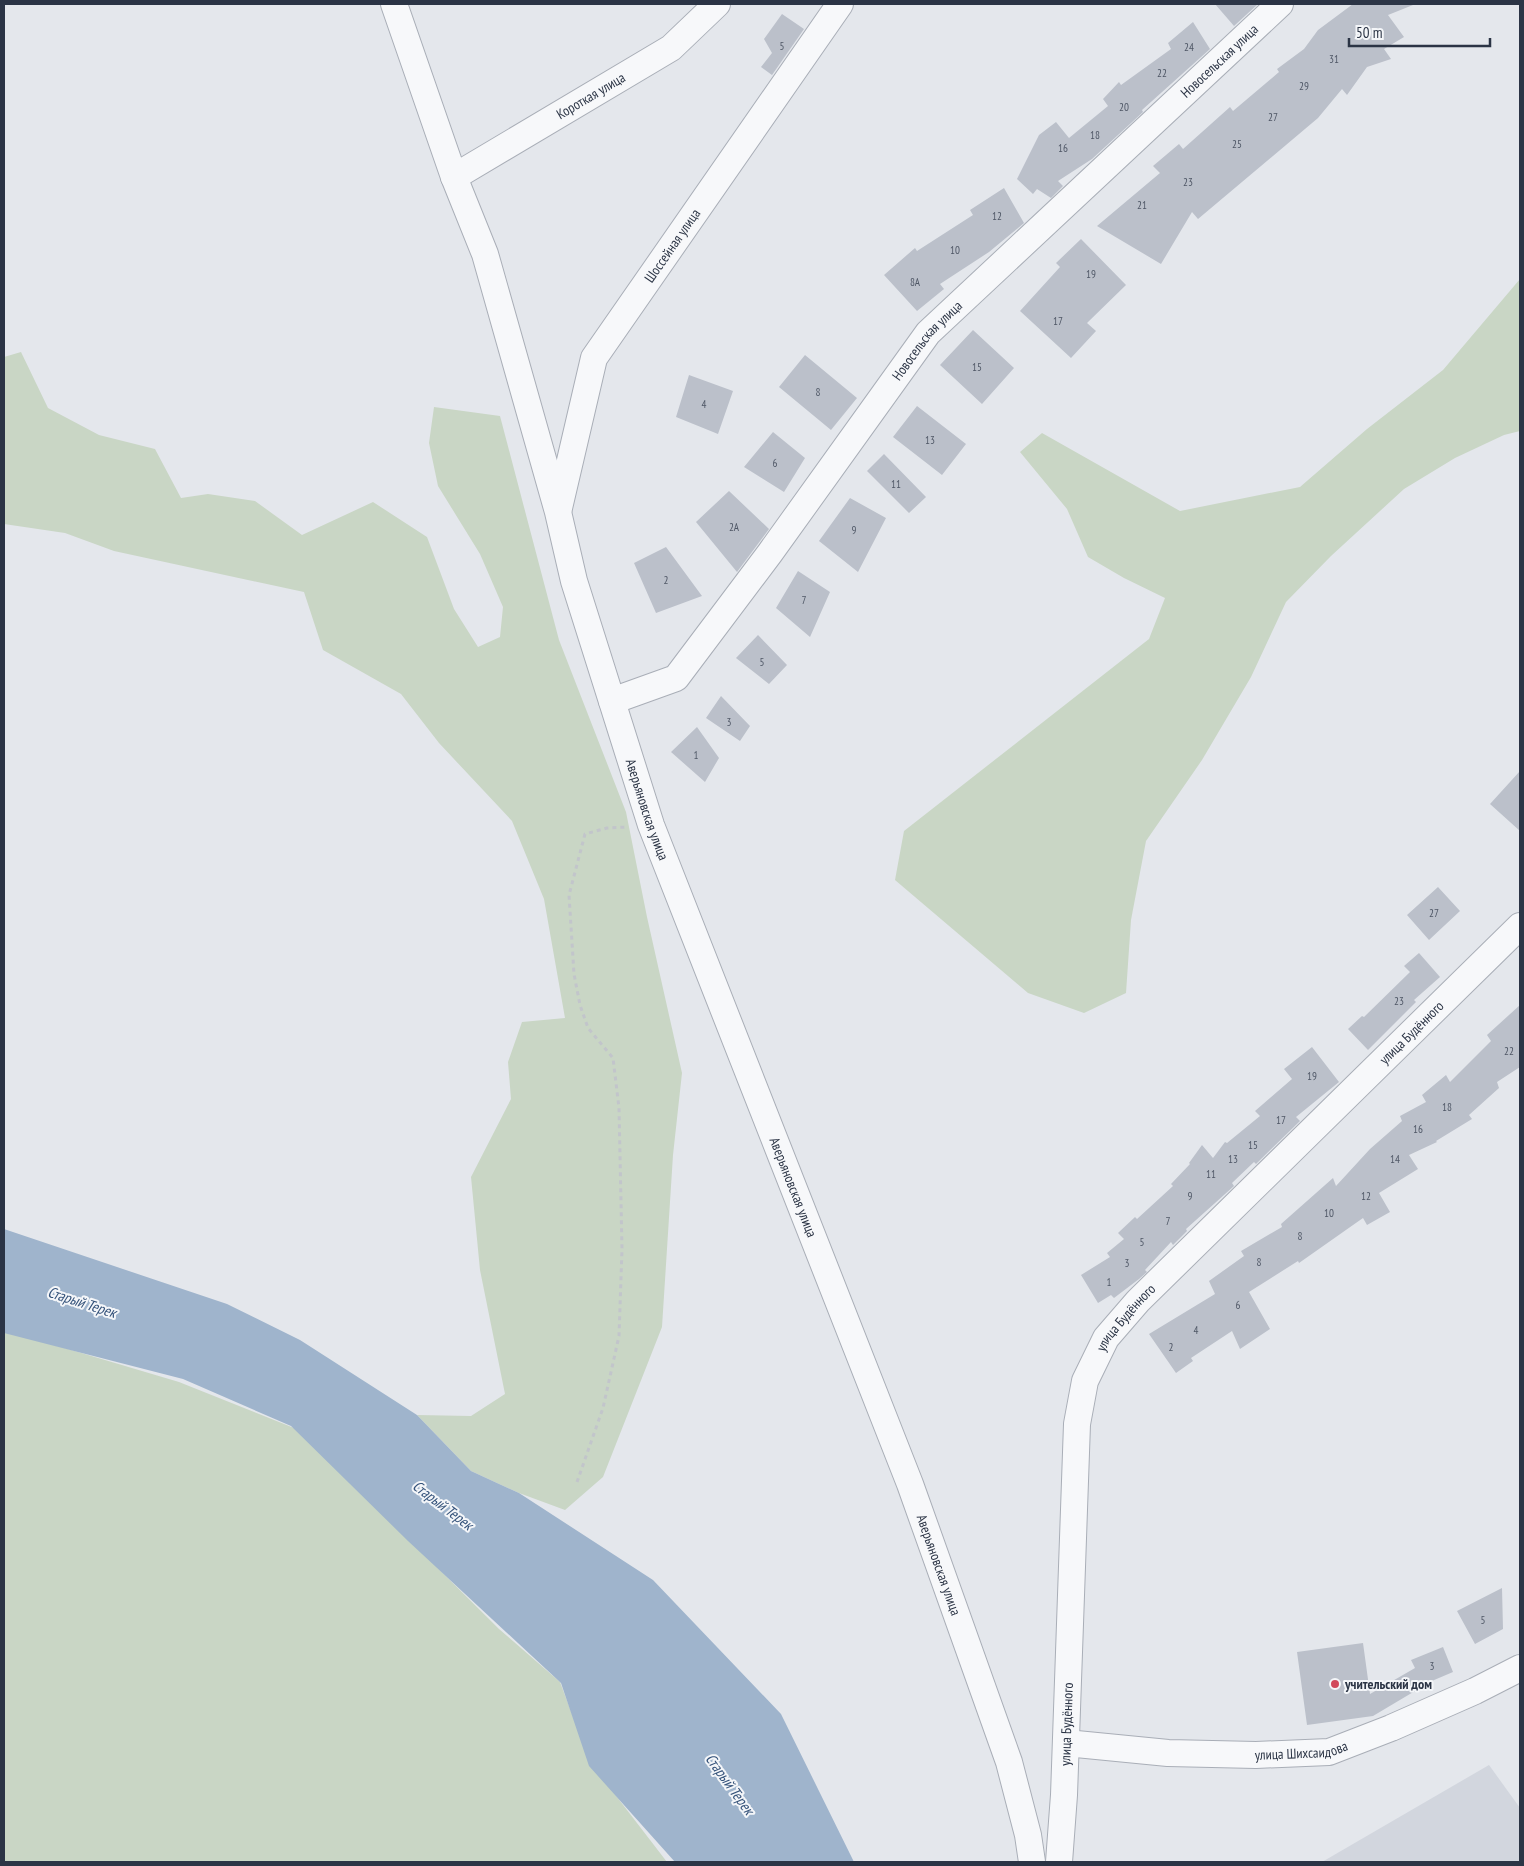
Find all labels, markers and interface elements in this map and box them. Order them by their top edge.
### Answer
scale bar [1349,15,1490,47]
street label: Новосельская улица [1177,20,1262,101]
text: 50 m [1356,23,1382,42]
house number: 5 [780,39,785,53]
house number: 24 [1184,40,1194,54]
house number: 31 [1329,52,1339,66]
house number: 22 [1157,66,1167,80]
street label: Короткая улица [553,68,628,123]
house number: 29 [1299,79,1309,93]
house number: 20 [1119,100,1129,114]
house number: 27 [1268,110,1278,124]
house number: 18 [1090,128,1100,142]
house number: 25 [1232,137,1242,151]
house number: 16 [1058,141,1068,155]
house number: 23 [1183,175,1193,189]
house number: 21 [1137,198,1147,212]
street label: Шоссейная улица [640,205,704,286]
house number: 12 [992,209,1002,223]
house number: 10 [950,243,960,257]
house number: 19 [1086,267,1096,281]
house number: 8А [910,275,921,289]
street label: Новосельская улица [888,297,966,384]
house number: 17 [1053,314,1063,328]
house number: 15 [972,360,982,374]
house number: 8 [816,385,821,399]
house number: 4 [702,397,707,411]
house number: 13 [925,433,935,447]
house number: 6 [773,456,778,470]
house number: 11 [891,477,901,491]
house number: 2А [729,520,740,534]
house number: 9 [852,523,857,537]
house number: 2 [664,573,669,587]
house number: 7 [802,593,807,607]
house number: 5 [760,655,765,669]
house number: 3 [727,715,732,729]
house number: 1 [694,748,699,762]
street label: Аверьяновская улица [622,757,673,863]
house number: 27 [1429,906,1439,920]
house number: 23 [1394,994,1404,1008]
street label: улица Будённого [1375,997,1447,1068]
house number: 22 [1504,1044,1514,1058]
house number: 19 [1307,1069,1317,1083]
house number: 18 [1442,1100,1452,1114]
house number: 17 [1276,1113,1286,1127]
house number: 16 [1413,1122,1423,1136]
street label: Аверьяновская улица [766,1135,821,1240]
house number: 15 [1248,1138,1258,1152]
house number: 13 [1228,1152,1238,1166]
house number: 14 [1390,1152,1400,1166]
house number: 11 [1206,1167,1216,1181]
house number: 9 [1188,1189,1193,1203]
house number: 12 [1361,1189,1371,1203]
house number: 10 [1324,1206,1334,1220]
house number: 7 [1166,1214,1171,1228]
house number: 8 [1298,1229,1303,1243]
house number: 5 [1140,1235,1145,1249]
house number: 8 [1257,1255,1262,1269]
house number: 3 [1125,1256,1130,1270]
house number: 1 [1107,1275,1112,1289]
street label: улица Будённого [1092,1280,1159,1354]
water label: Старый Терек [45,1282,121,1323]
house number: 6 [1236,1298,1241,1312]
house number: 4 [1194,1323,1199,1337]
house number: 2 [1169,1340,1174,1354]
water label: Старый Терек [409,1476,479,1535]
street label: Аверьяновская улица [913,1512,965,1618]
house number: 5 [1481,1613,1486,1627]
house number: 3 [1430,1659,1435,1673]
place label: учительский дом [1344,1675,1432,1693]
marker: учительский дом [1329,1678,1341,1690]
street label: улица Будённого [1056,1682,1077,1766]
street label: улица Шихсаидова [1254,1737,1350,1764]
water label: Старый Терек [702,1750,760,1820]

